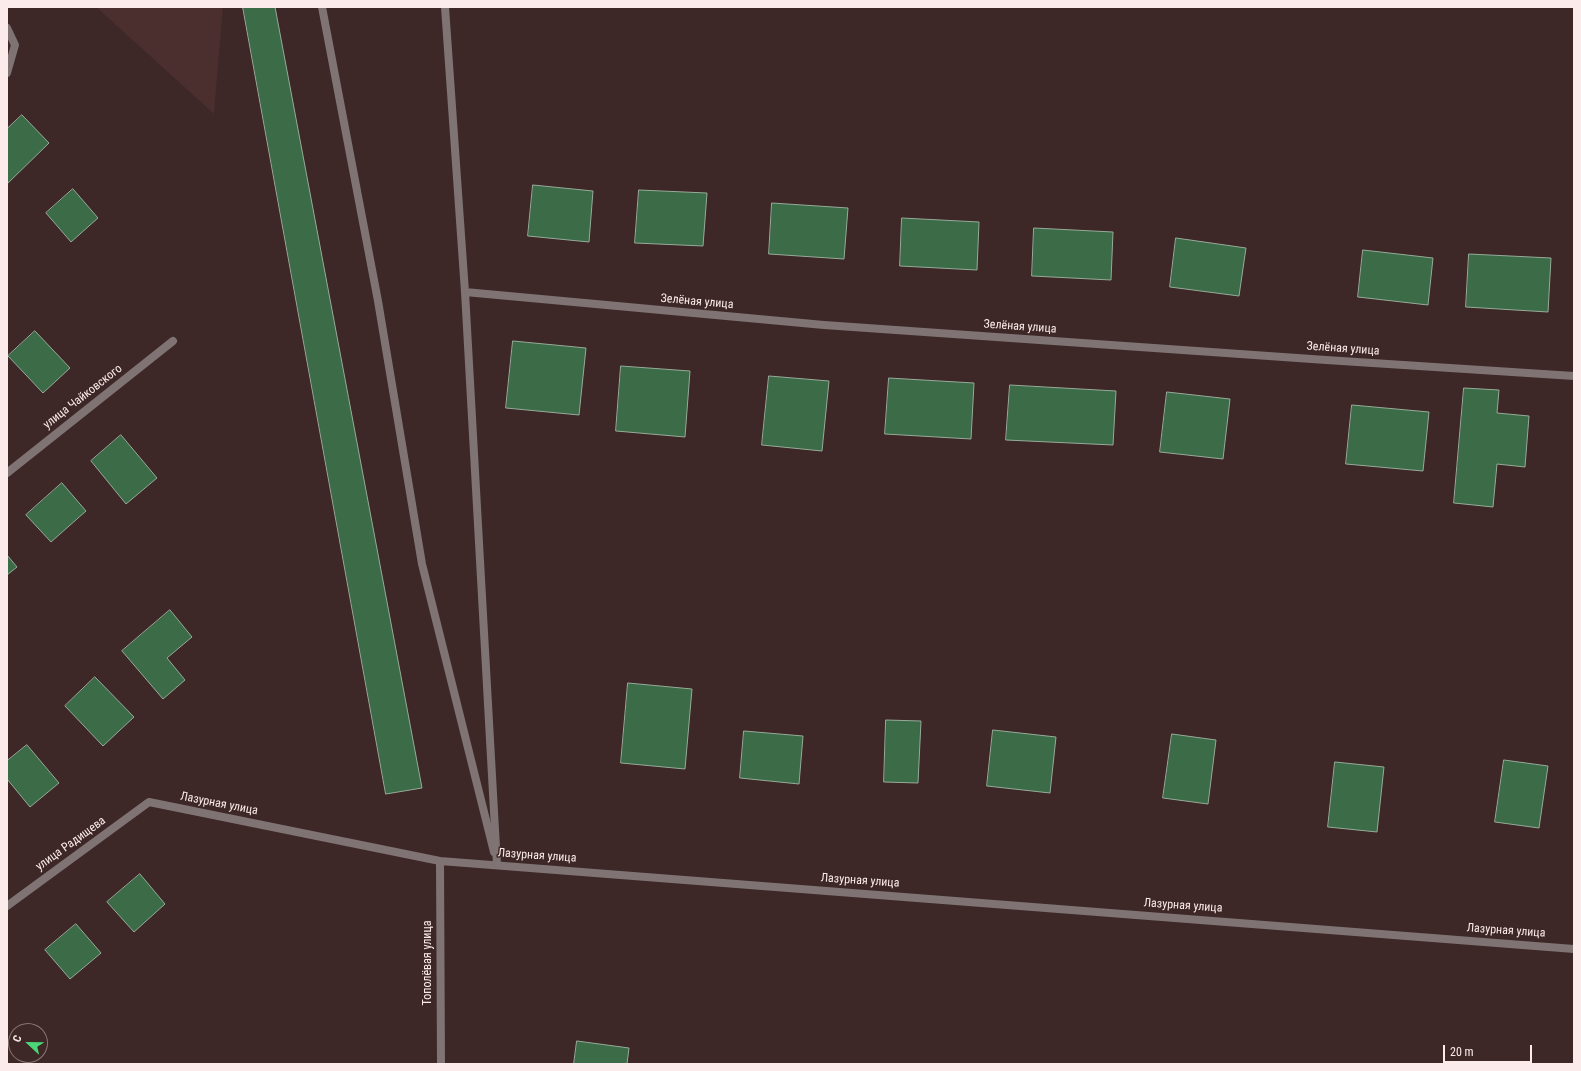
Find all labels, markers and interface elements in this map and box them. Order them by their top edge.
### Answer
street label: Зелёная улица [660,292,734,312]
street label: Зелёная улица [983,317,1057,337]
street label: Зелёная улица [1306,339,1380,359]
street label: улица Чайковского [41,362,125,432]
street label: Лазурная улица [179,789,259,819]
street label: улица Радищева [33,814,109,874]
street label: Лазурная улица [497,846,577,866]
street label: Лазурная улица [820,871,900,891]
street label: Лазурная улица [1143,896,1223,916]
street label: Тополёвая улица [421,921,435,1005]
street label: Лазурная улица [1466,921,1546,941]
north arrow [8,1023,48,1063]
text: С [10,1033,25,1044]
scale bar [1445,1037,1534,1063]
text: 20 m [1450,1045,1474,1059]

